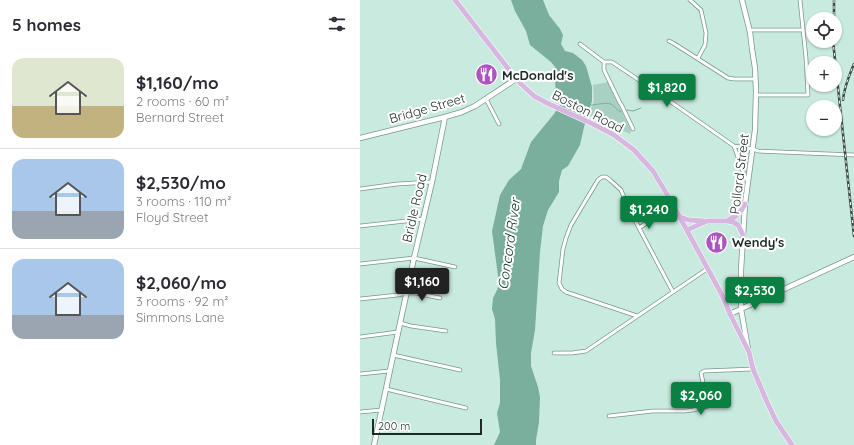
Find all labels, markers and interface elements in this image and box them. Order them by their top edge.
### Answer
map controls [806,12,842,136]
button: locate [806,12,842,48]
icon: filters [326,13,348,35]
text: 5 homes [12,14,81,35]
button: + [806,56,842,92]
restaurant icon: McDonald's [474,62,500,88]
place label: McDonald's [502,67,573,83]
text: $1,160/mo [136,72,219,93]
icon: home [44,74,92,122]
pin: $1,820 [634,74,700,108]
text: $1,820 [648,79,686,95]
street label: Boston Road [550,86,626,136]
street label: Bridge Street [387,90,467,126]
text: 2 rooms · 60 m² [136,93,229,109]
button: − [806,100,842,136]
text: Bernard Street [136,109,224,125]
street label: Pollard Street [726,133,752,215]
text: $2,530/mo [136,172,226,193]
street label: Bridle Road [398,172,430,244]
icon: home [44,175,92,223]
text: 3 rooms · 110 m² [136,193,231,209]
water label: Concord River [494,196,525,291]
pin: $1,240 [616,196,682,230]
text: $1,240 [629,201,669,217]
text: Floyd Street [136,209,208,225]
restaurant icon: Wendy's [704,229,730,255]
place label: Wendy's [732,234,784,250]
pin: $1,160 [389,268,455,302]
text: $2,060/mo [136,272,227,293]
text: $1,160 [404,273,440,289]
icon: home [44,275,92,323]
pin: $2,530 [722,277,788,311]
text: $2,530 [734,282,776,298]
text: 3 rooms · 92 m² [136,293,228,309]
text: Simmons Lane [136,309,224,325]
pin: $2,060 [668,382,734,416]
text: $2,060 [680,387,722,403]
scale bar [372,417,482,436]
text: 200 m [378,419,410,433]

